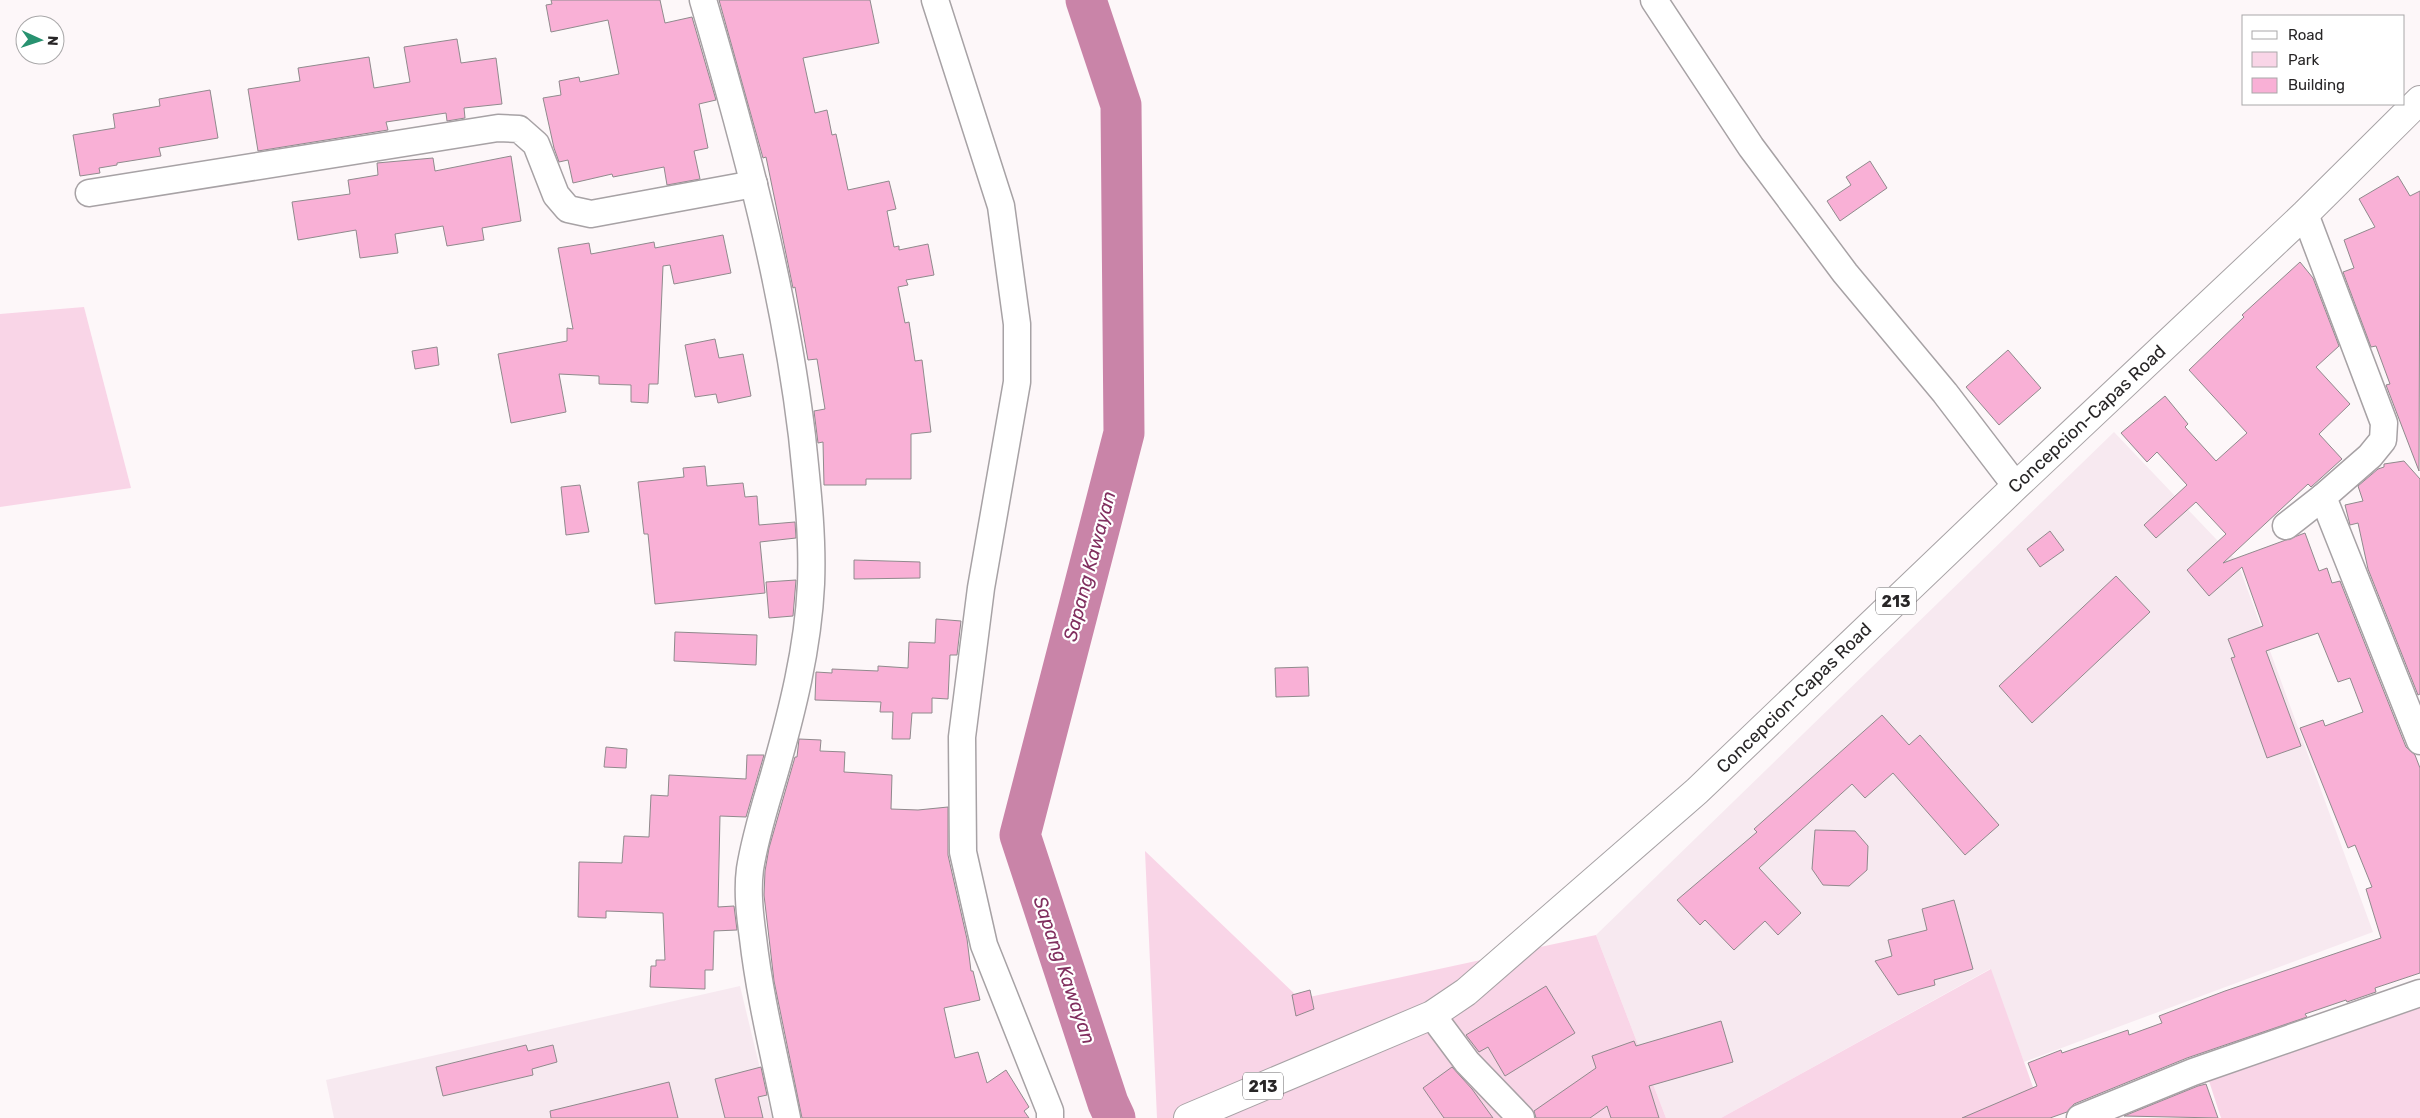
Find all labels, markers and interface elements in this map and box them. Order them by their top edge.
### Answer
north arrow [15,15,65,65]
legend [2242,15,2405,105]
text: Road [2288,26,2324,44]
text: N [44,35,61,46]
text: Park [2288,51,2319,69]
text: Building [2288,76,2345,94]
street label: Concepcion-Capas Road [2004,340,2170,498]
water label: Sapang Kawayan [1058,488,1121,644]
road number: 213 [1876,588,1916,614]
street label: Concepcion-Capas Road [1712,618,1876,778]
water label: Sapang Kawayan [1028,893,1101,1047]
road number: 213 [1243,1072,1283,1100]

